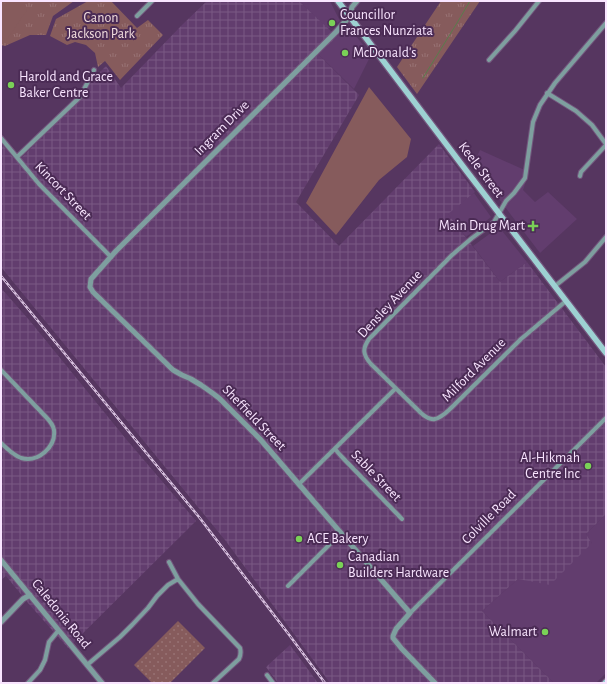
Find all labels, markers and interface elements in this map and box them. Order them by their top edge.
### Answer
place label: Councillor Frances Nunziata [340,8,434,38]
park label: Canon Jackson Park [67,11,136,41]
marker: Councillor Frances Nunziata [327,18,337,28]
place label: McDonald's [353,46,416,60]
marker: McDonald's [340,48,350,58]
place label: Harold and Grace Baker Centre [19,70,113,100]
marker: Harold and Grace Baker Centre [6,80,16,90]
street label: Ingram Drive [192,98,252,158]
street label: Keele Street [456,140,507,201]
street label: Kincort Street [32,159,94,223]
place label: Main Drug Mart [439,219,526,233]
marker: Main Drug Mart [528,221,538,231]
street label: Densley Avenue [355,267,425,341]
street label: Milford Avenue [440,336,508,404]
street label: Sheffield Street [220,383,289,454]
street label: Sable Street [348,448,404,505]
place label: Al-Hikmah Centre Inc [520,451,581,481]
marker: Al-Hikmah Centre Inc [583,461,593,471]
street label: Colville Road [459,487,519,547]
place label: ACE Bakery [307,532,369,546]
marker: ACE Bakery [294,534,304,544]
place label: Canadian Builders Hardware [348,550,449,580]
marker: Canadian Builders Hardware [335,560,345,570]
street label: Caledonia Road [29,577,93,651]
place label: Walmart [489,625,538,639]
marker: Walmart [540,627,550,637]

